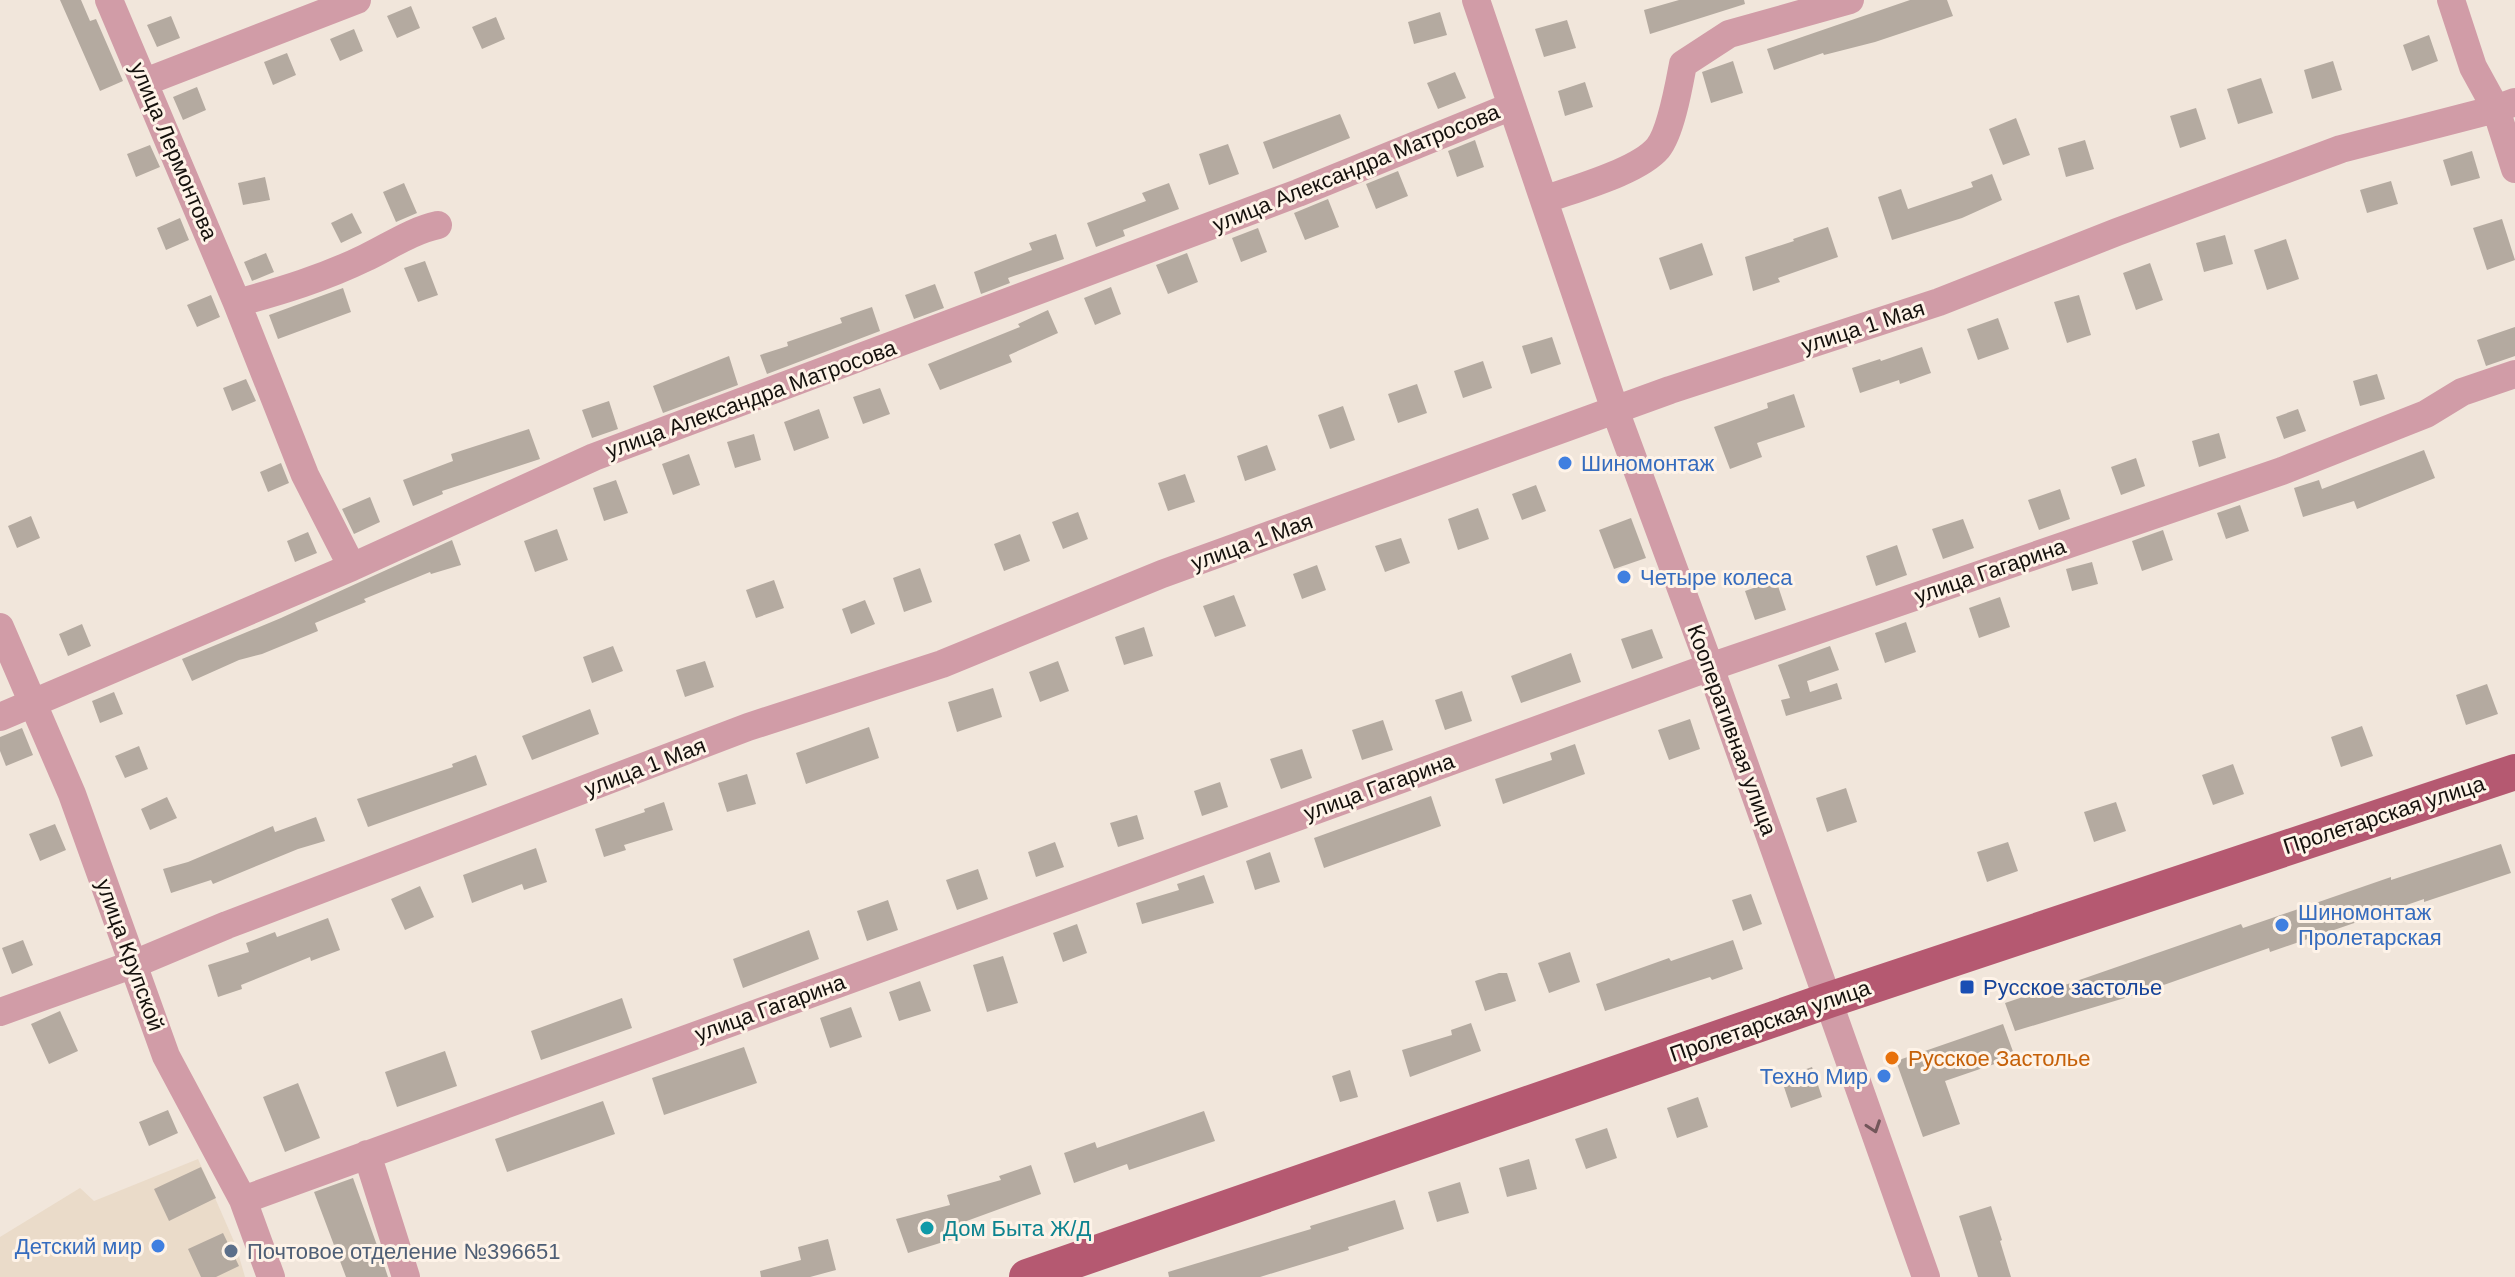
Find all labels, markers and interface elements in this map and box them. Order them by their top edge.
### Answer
street label: улица Лермонтова [125,58,223,244]
street label: улица Александра Матросова [1209,99,1504,237]
street label: улица 1 Мая [1798,295,1928,359]
street label: улица Александра Матросова [602,334,900,463]
place label: Шиномонтаж [1581,451,1714,476]
marker: Шиномонтаж [1556,454,1574,472]
street label: улица 1 Мая [1188,508,1316,576]
street label: улица Гагарина [1911,533,2070,609]
place label: Четыре колеса [1640,565,1793,590]
marker: Четыре колеса [1615,568,1633,586]
street label: Кооперативная улица [1682,621,1782,839]
street label: улица 1 Мая [581,732,709,802]
street label: улица Гагарина [1300,748,1458,826]
street label: Пролетарская улица [2280,770,2489,859]
street label: улица Крупской [91,876,169,1034]
place label: Шиномонтаж Пролетарская [2298,900,2442,950]
marker: Шиномонтаж Пролетарская [2273,916,2291,934]
street label: улица Гагарина [691,969,849,1047]
street label: Пролетарская улица [1667,975,1874,1067]
place label: Русское застолье [1983,975,2162,1000]
marker: Русское застолье [1958,978,1976,996]
place label: Русское Застолье [1908,1046,2091,1071]
marker: Русское Застолье [1883,1049,1901,1067]
place label: Техно Мир [1760,1064,1868,1089]
marker: Техно Мир [1875,1067,1893,1085]
one-way arrow [1864,1119,1880,1133]
place label: Дом Быта Ж/Д [943,1216,1091,1241]
marker: Дом Быта Ж/Д [918,1219,936,1237]
place label: Детский мир [15,1234,142,1259]
marker: Детский мир [149,1237,167,1255]
place label: Почтовое отделение №396651 [247,1239,560,1264]
marker: Почтовое отделение №396651 [222,1242,240,1260]

